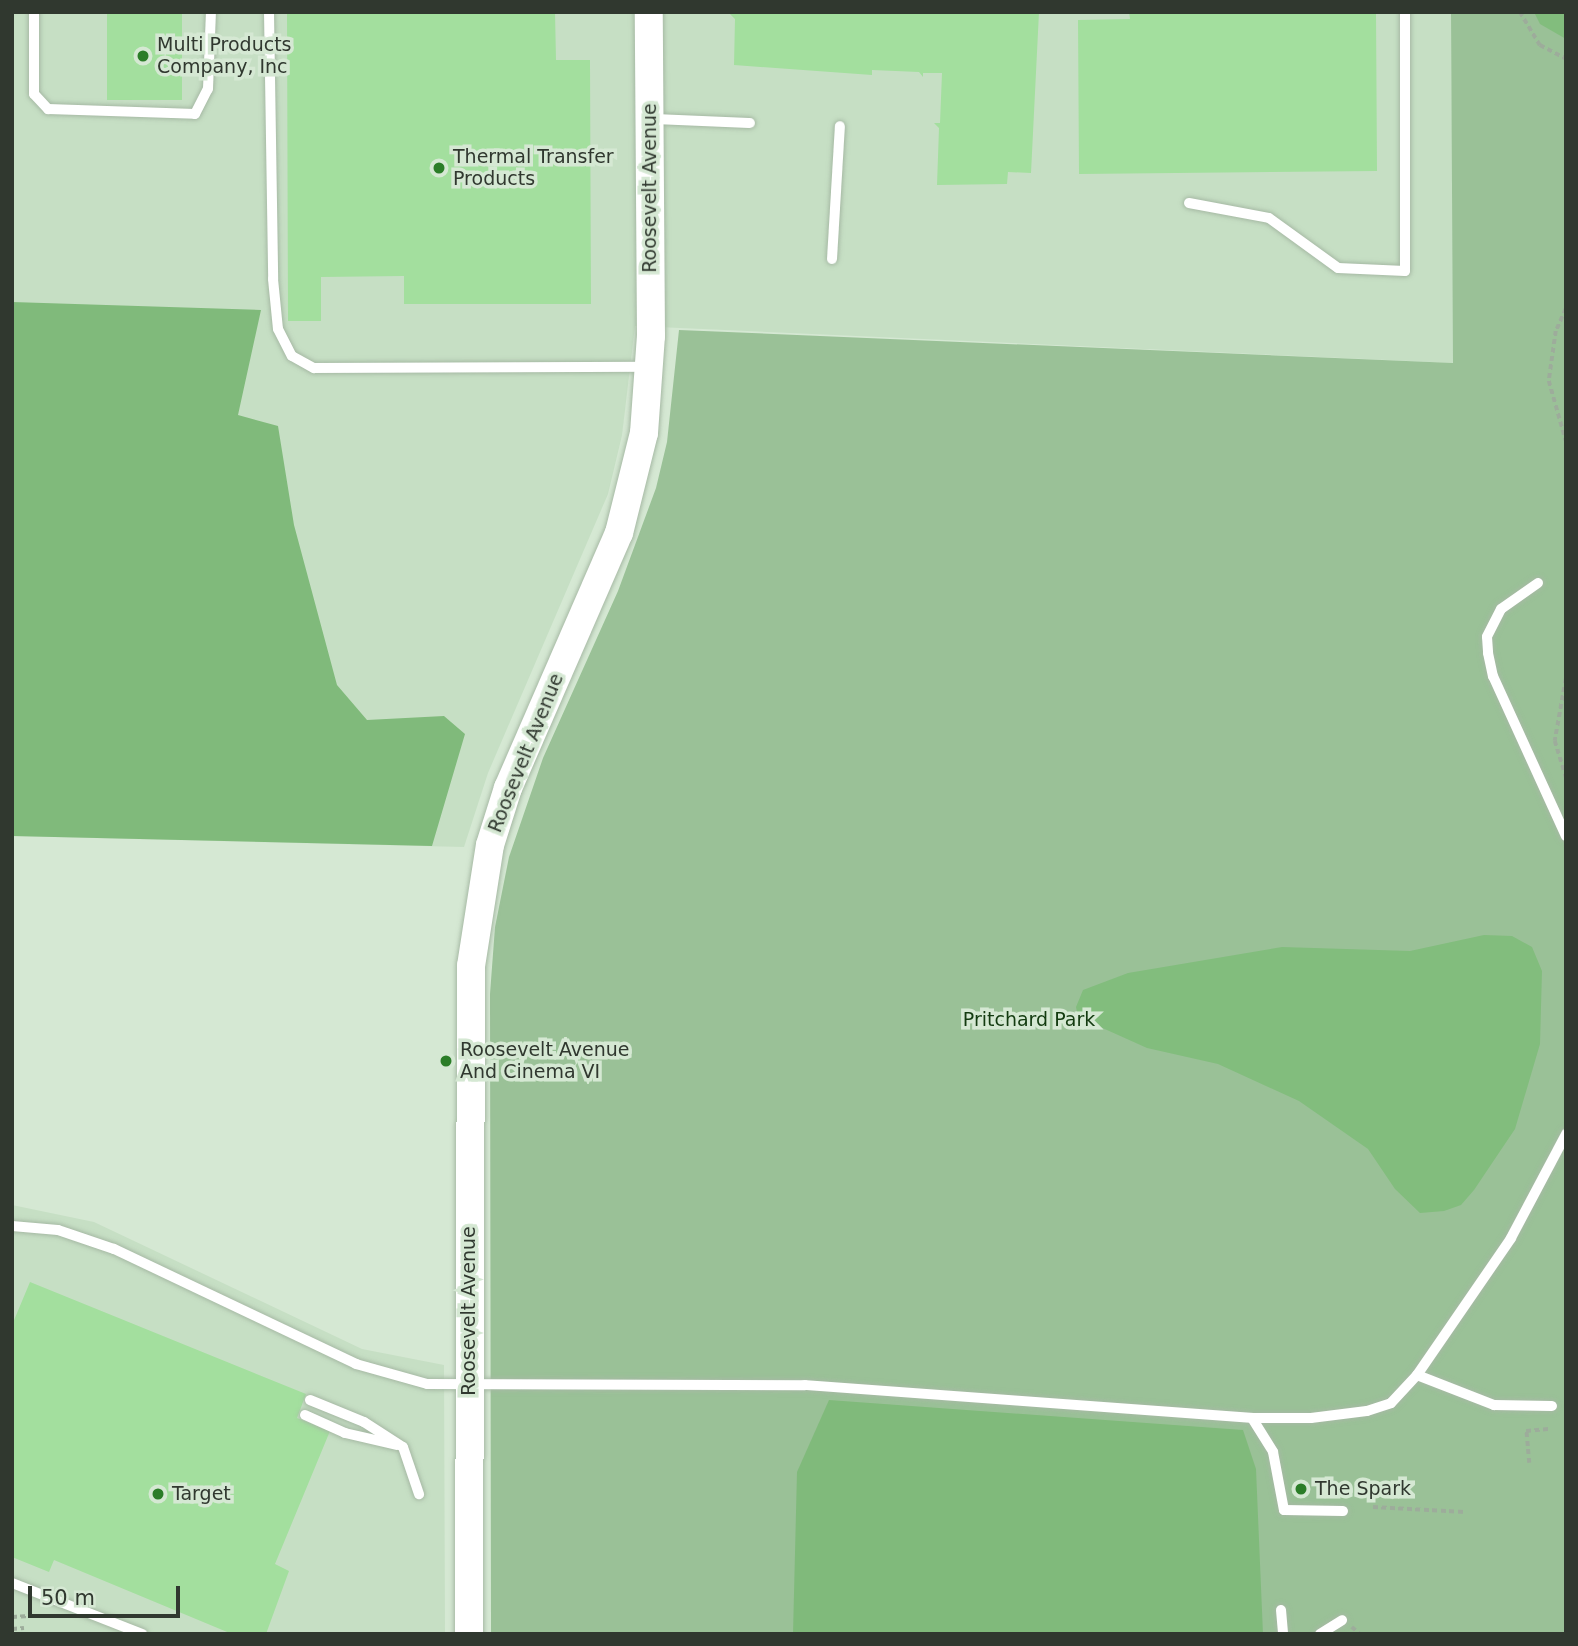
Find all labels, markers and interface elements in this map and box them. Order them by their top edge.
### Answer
place label: Multi Products Company, Inc [157,34,292,78]
marker: Multi Products Company, Inc [135,48,151,64]
street label: Roosevelt Avenue [639,103,661,273]
place label: Thermal Transfer Products [453,146,614,190]
marker: Thermal Transfer Products [431,160,447,176]
street label: Roosevelt Avenue [484,670,568,836]
park label: Pritchard Park [963,1009,1095,1031]
place label: Roosevelt Avenue And Cinema VI [460,1039,629,1083]
marker: Roosevelt Avenue And Cinema VI [438,1053,454,1069]
street label: Roosevelt Avenue [458,1226,480,1396]
place label: The Spark [1315,1478,1411,1500]
marker: The Spark [1293,1481,1309,1497]
place label: Target [172,1483,231,1505]
marker: Target [150,1486,166,1502]
scale bar [32,1572,184,1616]
text: 50 m [41,1586,95,1610]

